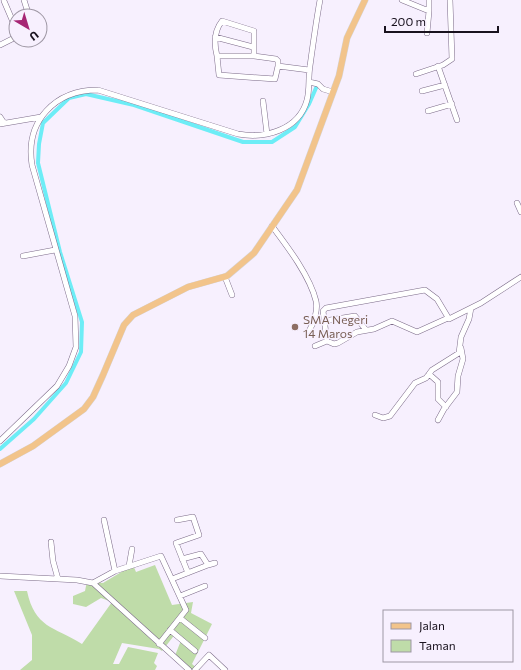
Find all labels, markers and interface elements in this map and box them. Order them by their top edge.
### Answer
north arrow [8,8,48,48]
scale bar [385,8,498,34]
text: 200 m [391,14,426,28]
text: U [27,29,42,44]
place label: SMA Negeri 14 Maros [303,312,368,340]
marker: SMA Negeri 14 Maros [290,322,300,332]
legend [383,610,513,662]
text: Jalan [419,618,445,633]
text: Taman [419,638,456,652]

